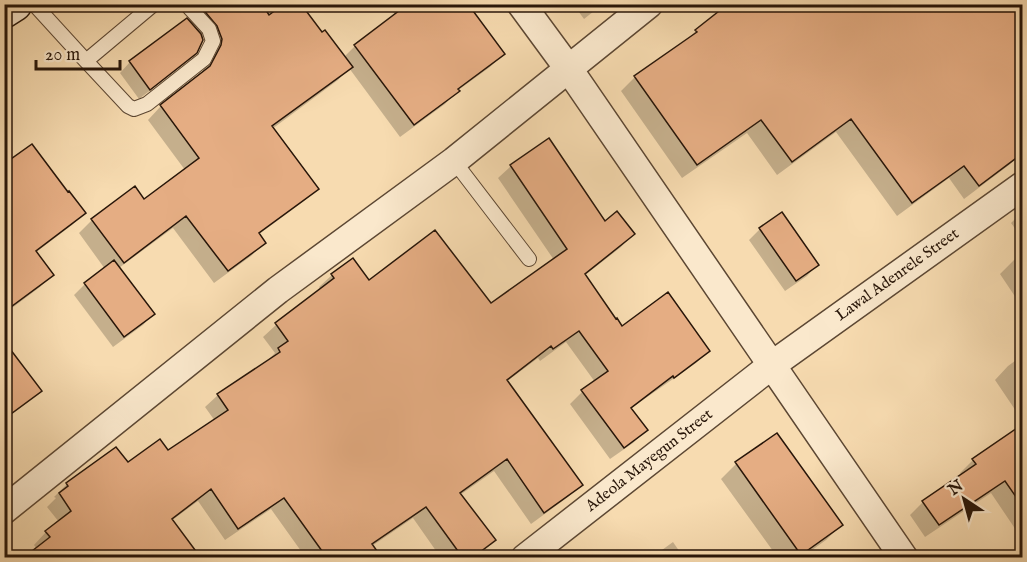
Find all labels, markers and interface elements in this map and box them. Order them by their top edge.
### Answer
scale bar [36,33,120,71]
text: 20 m [45,44,80,67]
street label: Lawal Adenrele Street [832,224,964,326]
street label: Adeola Mayegun Street [581,405,717,517]
north arrow [934,469,994,529]
text: N [944,476,968,501]

